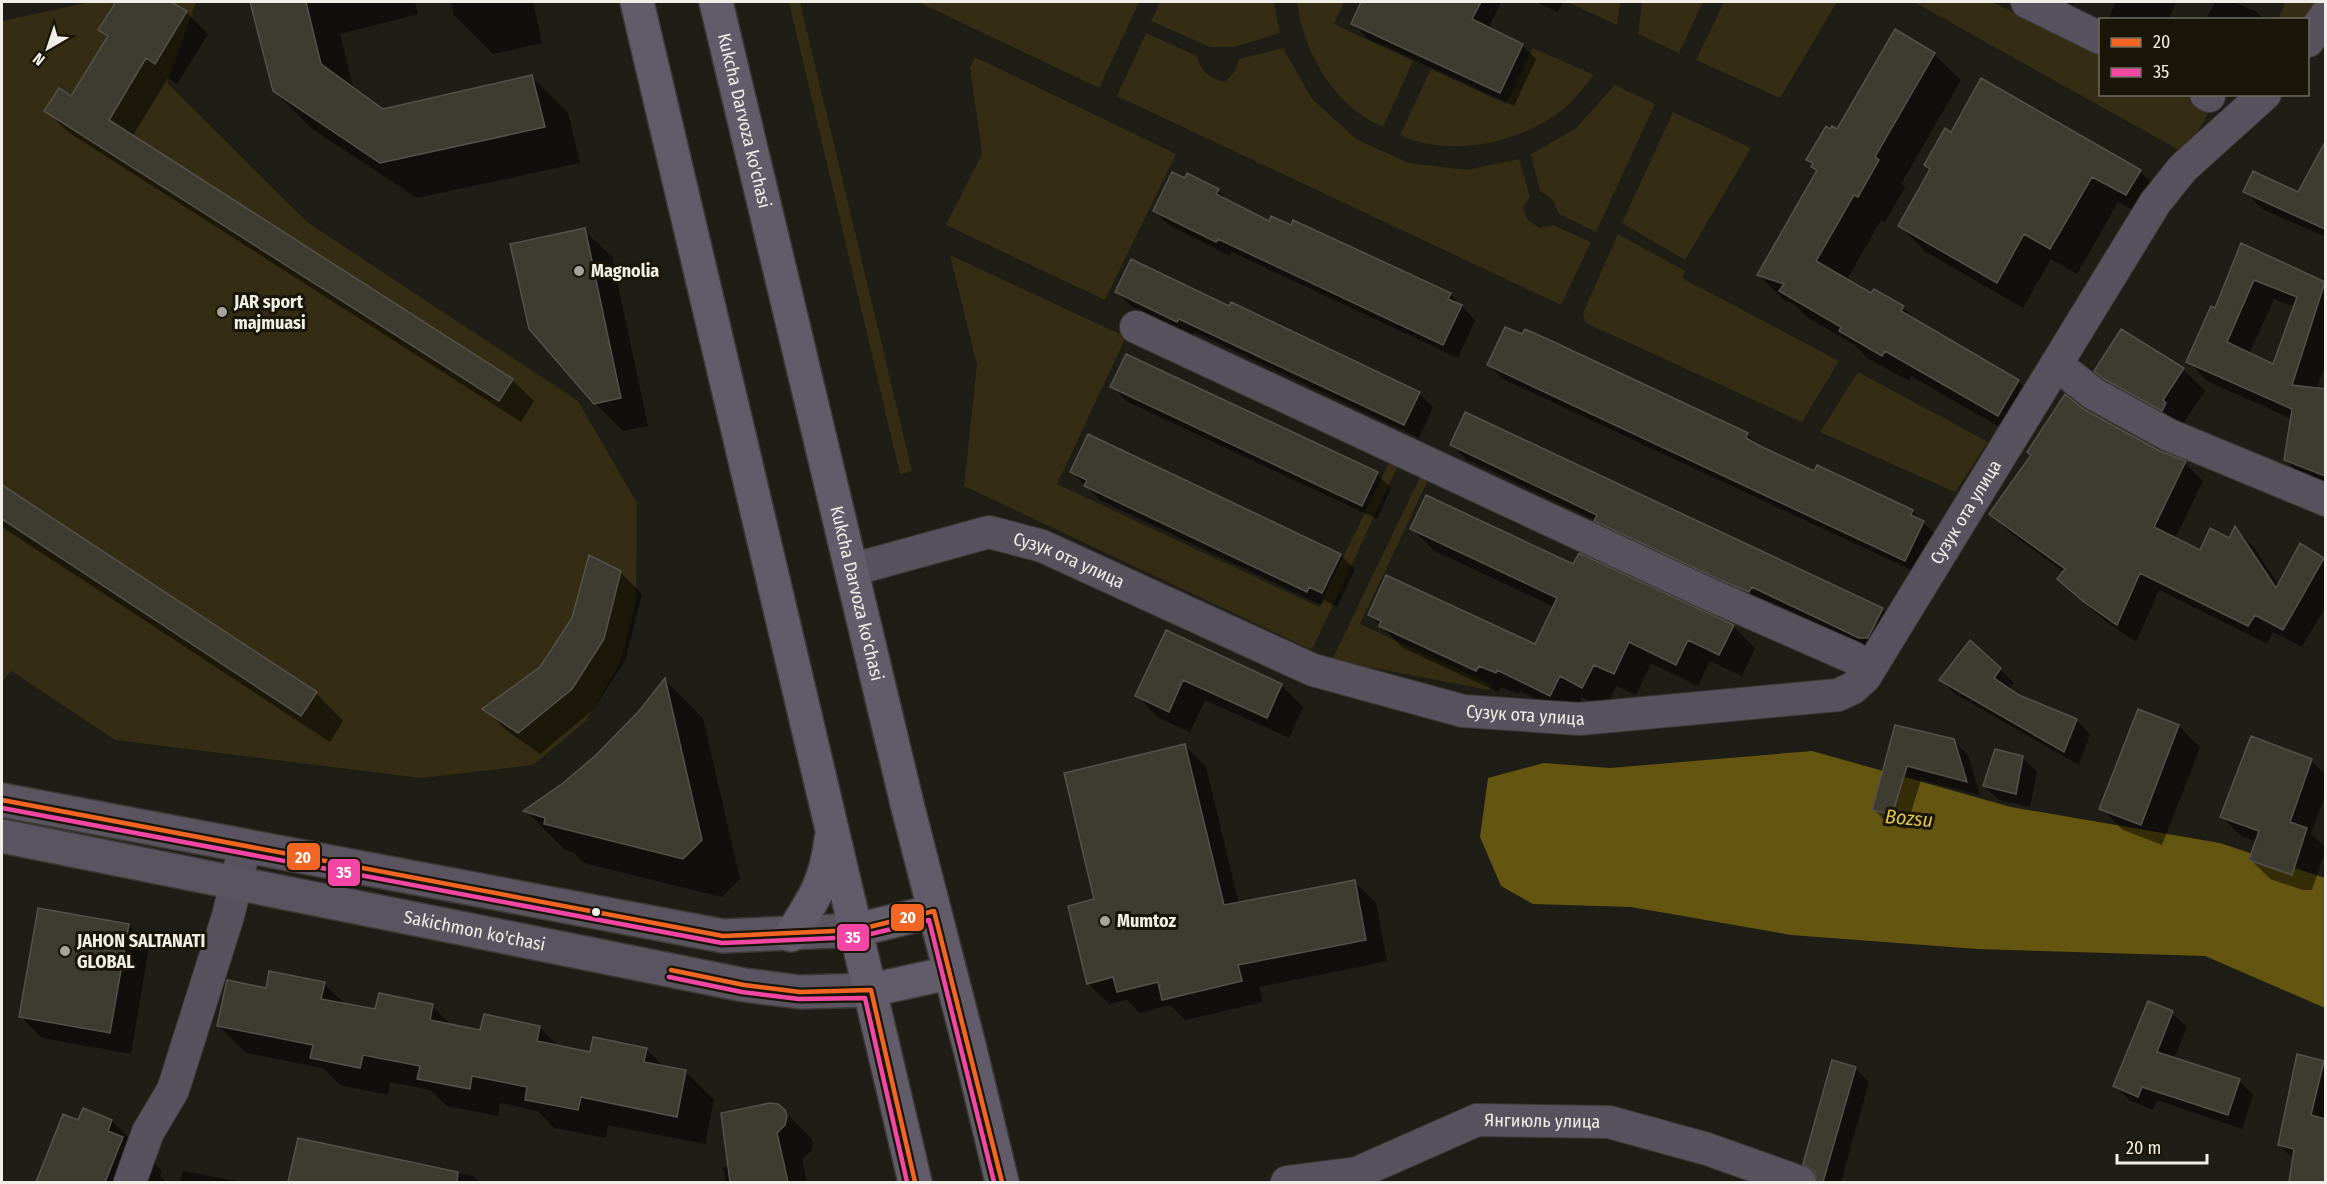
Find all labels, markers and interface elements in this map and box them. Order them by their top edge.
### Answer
north arrow [18,18,78,78]
legend [2099,18,2309,96]
street label: Kukcha Darvoza ko'chasi [713,31,776,210]
text: 20 [2153,31,2170,53]
text: N [29,49,49,70]
text: 35 [2153,61,2169,83]
place label: Magnolia [591,260,659,282]
marker: Magnolia [572,264,586,278]
place label: JAR sport majmuasi [233,291,306,334]
marker: JAR sport majmuasi [215,305,229,319]
street label: Сузук ота улица [1926,456,2006,568]
street label: Kukcha Darvoza ko'chasi [825,504,888,683]
street label: Сузук ота улица [1011,528,1128,593]
street label: Сузук ота улица [1465,700,1586,730]
water label: Bozsu [1884,804,1934,832]
line badge: 20 [286,842,321,871]
text: 20 [294,848,311,867]
line badge: 35 [327,858,361,887]
text: 35 [335,863,352,882]
line badge: 20 [890,903,925,932]
street label: Sakichmon ko'chasi [402,906,547,956]
unlabelled marker [590,906,602,918]
text: 20 [899,908,916,927]
place label: Mumtoz [1117,910,1176,932]
marker: Mumtoz [1098,914,1112,928]
line badge: 35 [836,923,870,952]
text: 35 [844,928,861,947]
place label: JAHON SALTANATI GLOBAL [76,930,205,973]
marker: JAHON SALTANATI GLOBAL [58,944,72,958]
street label: Янгиюль улица [1484,1109,1600,1133]
scale bar [2117,1127,2207,1165]
text: 20 m [2126,1137,2161,1159]

